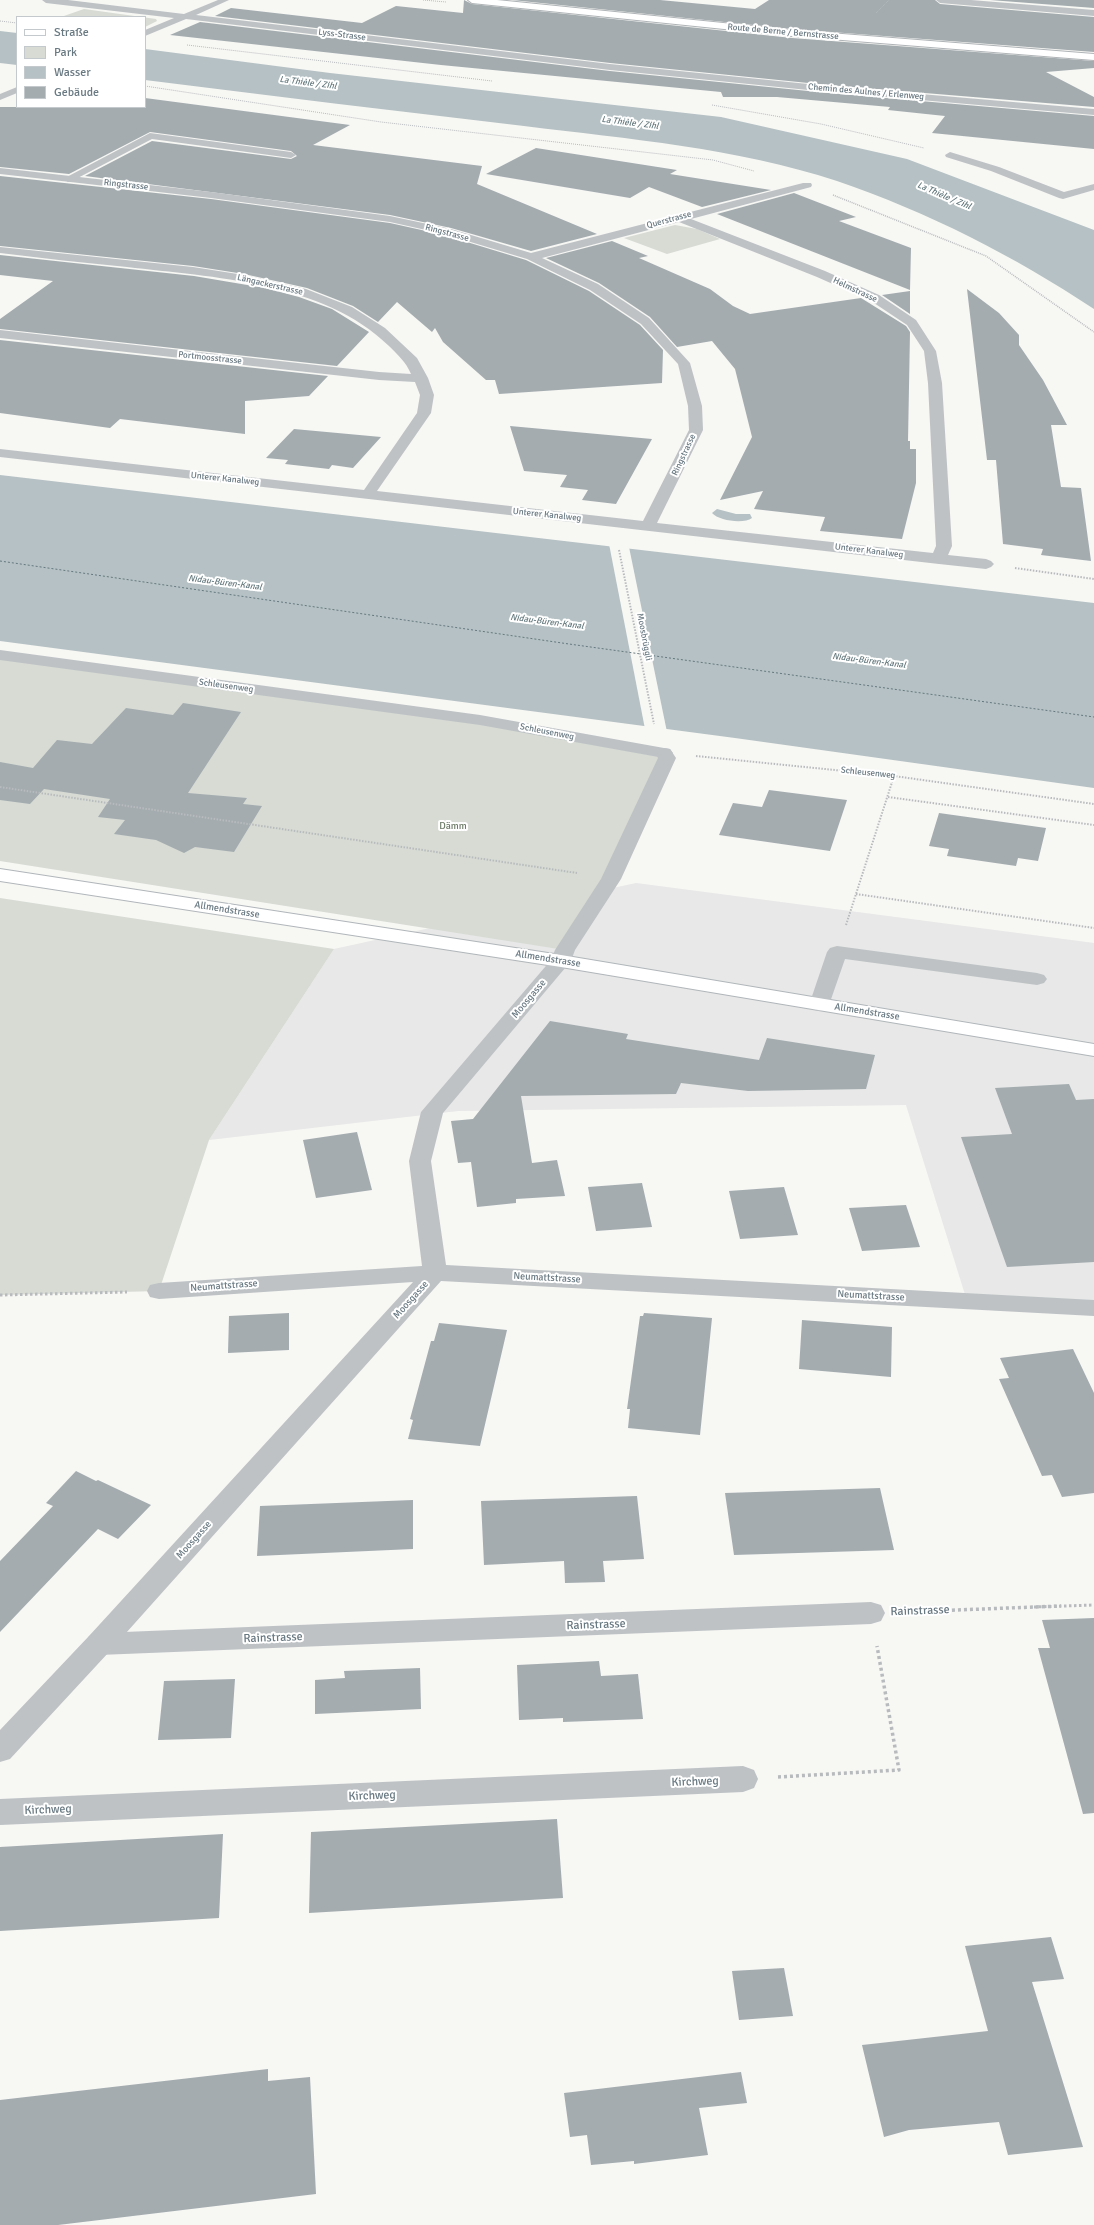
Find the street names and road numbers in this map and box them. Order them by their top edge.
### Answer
street label: Route de Berne / Bernstrasse [727,22,839,42]
street label: Lyss-Strasse [318,27,366,43]
street label: Chemin des Aulnes / Erlenweg [808,82,924,102]
street label: Ringstrasse [103,177,149,193]
street label: Querstrasse [645,209,693,231]
street label: Ringstrasse [424,222,470,244]
street label: Längackerstrasse [236,272,304,298]
street label: Helmstrasse [831,275,879,305]
street label: Portmoosstrasse [178,349,242,367]
street label: Ringstrasse [670,432,698,478]
street label: Unterer Kanalweg [190,470,260,488]
street label: Unterer Kanalweg [512,506,582,524]
street label: Unterer Kanalweg [834,541,904,561]
street label: Moosbrüggli [634,612,654,662]
street label: Schleusenweg [198,677,254,695]
street label: Schleusenweg [519,721,575,743]
street label: Schleusenweg [840,765,896,781]
street label: Allmendstrasse [194,899,260,921]
street label: Allmendstrasse [515,948,581,970]
street label: Moosgasse [509,977,549,1021]
street label: Allmendstrasse [834,1001,900,1023]
street label: Neumattstrasse [513,1270,581,1286]
street label: Neumattstrasse [190,1278,258,1294]
street label: Moosgasse [391,1279,431,1321]
street label: Neumattstrasse [837,1288,905,1304]
street label: Moosgasse [174,1519,214,1561]
street label: Rainstrasse [890,1603,950,1619]
street label: Rainstrasse [566,1617,626,1633]
street label: Rainstrasse [243,1630,303,1646]
street label: Kirchweg [671,1774,719,1790]
street label: Kirchweg [348,1788,396,1804]
street label: Kirchweg [24,1802,72,1818]

